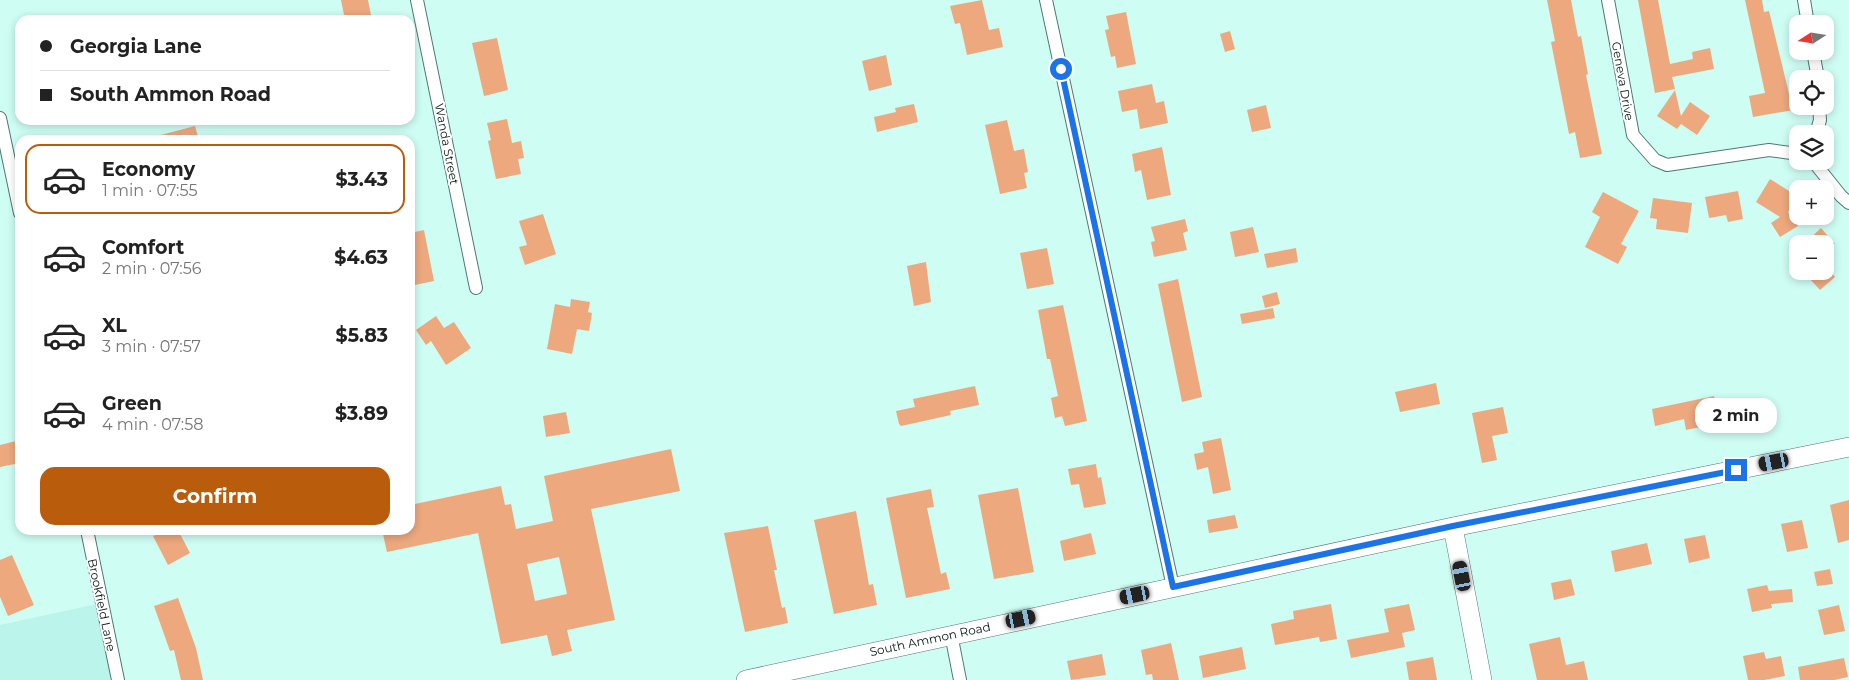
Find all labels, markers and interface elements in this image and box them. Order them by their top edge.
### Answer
north arrow [1789,15,1834,60]
map controls [1789,15,1834,280]
text: Georgia Lane [70,35,202,58]
street label: Geneva Drive [1609,40,1637,122]
route start [1050,58,1072,80]
button: locate [1789,70,1834,115]
text: South Ammon Road [70,83,271,106]
street label: Wanda Street [432,102,462,186]
button: layers [1789,125,1834,170]
icon: car [42,157,87,202]
text: Economy [102,158,195,181]
text: $3.43 [336,168,388,191]
button: + [1789,180,1834,225]
text: 1 min · 07:55 [102,181,197,200]
icon: car [42,235,87,280]
button: − [1789,235,1834,280]
text: Comfort [102,236,184,259]
text: $4.63 [334,246,388,269]
text: 2 min · 07:56 [102,259,202,278]
icon: car [42,313,87,358]
text: XL [102,314,127,337]
text: $5.83 [336,324,388,347]
text: 3 min · 07:57 [102,337,201,356]
icon: car [42,391,87,436]
text: Green [102,392,162,415]
callout: 2 min [1695,398,1777,432]
text: $3.89 [335,402,388,425]
text: 2 min [1713,406,1759,425]
text: 4 min · 07:58 [102,415,204,434]
car [1757,452,1790,472]
route end [1725,459,1747,481]
button: Confirm [40,467,390,525]
street label: Brookfield Lane [85,557,119,653]
car [1451,560,1472,592]
car [1118,585,1151,605]
car [1004,609,1037,629]
street label: South Ammon Road [868,619,992,659]

